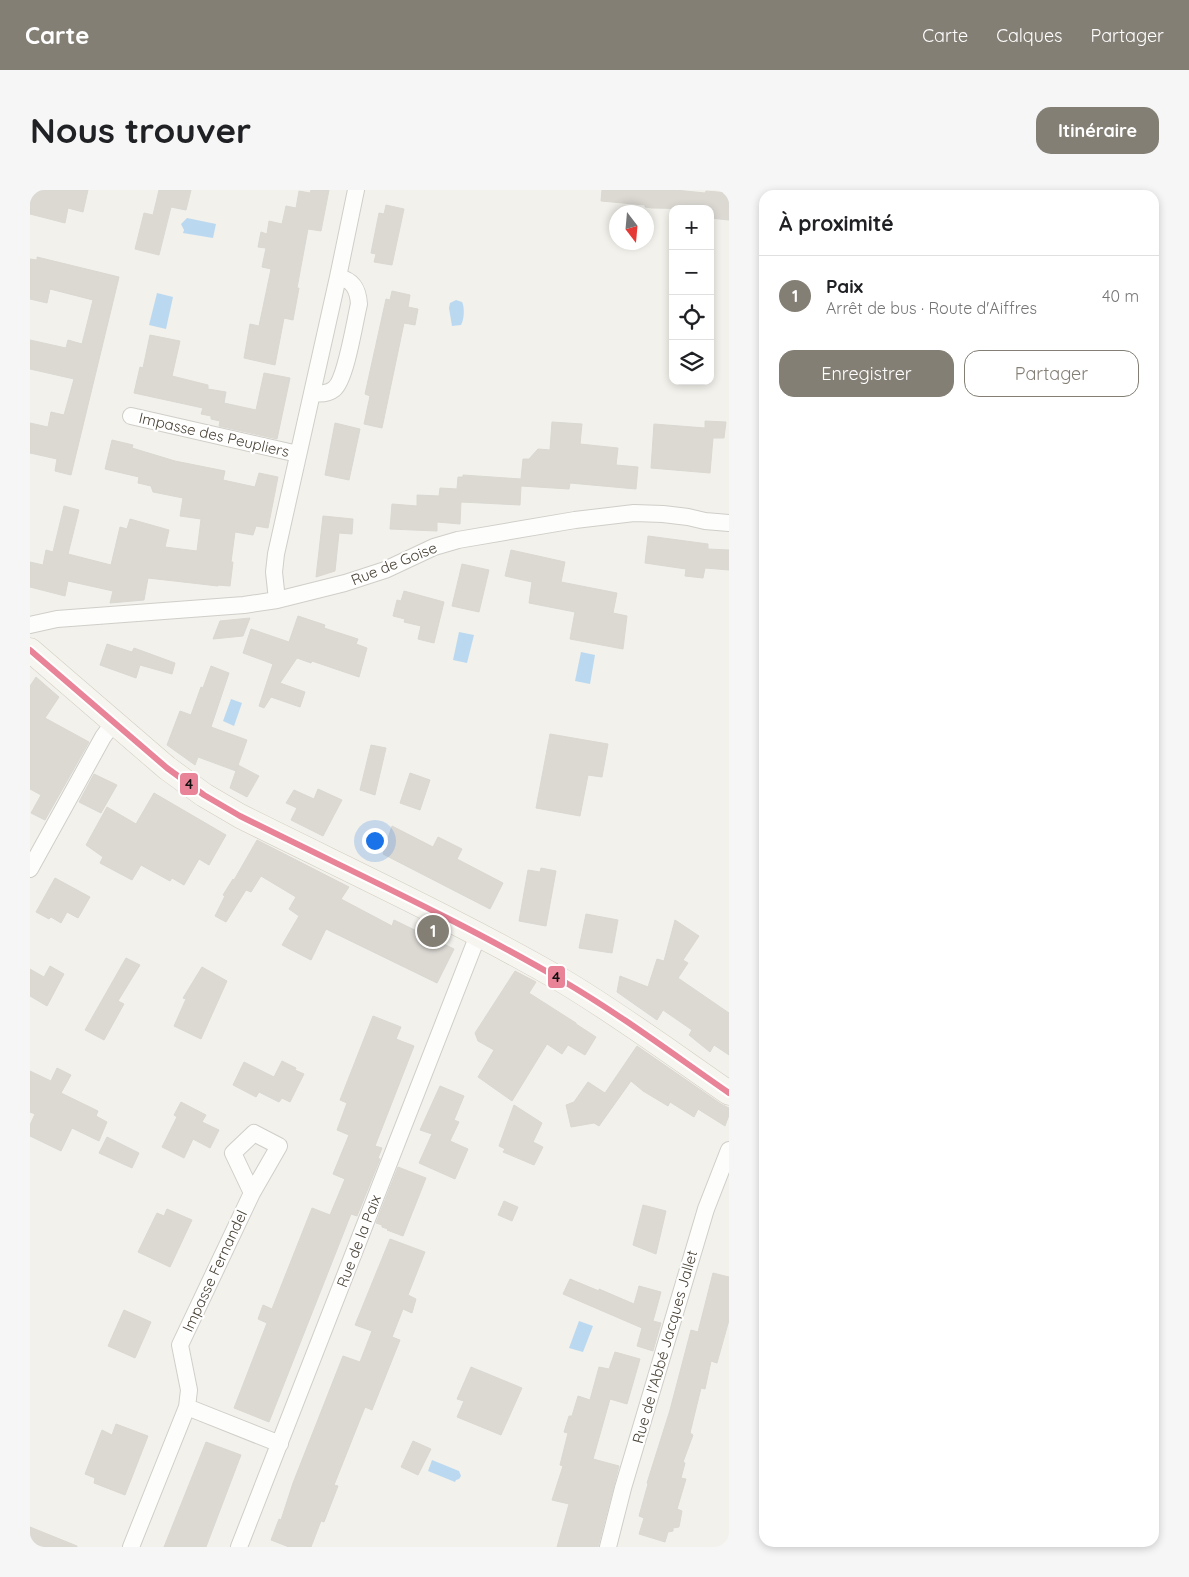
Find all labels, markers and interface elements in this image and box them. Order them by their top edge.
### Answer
text: Carte [25,20,89,50]
text: Carte [922,24,968,47]
text: Calques [996,24,1063,47]
text: Partager [1091,24,1164,47]
button: Itinéraire [1036,107,1159,154]
text: Nous trouver [30,108,251,152]
north arrow [609,205,654,250]
map controls [669,205,714,385]
button: + [669,205,714,250]
text: À proximité [779,210,894,236]
button: − [669,250,714,295]
text: Paix [826,274,863,298]
text: 1 [792,286,798,306]
text: 40 m [1102,286,1139,306]
button: locate [669,295,714,340]
text: Arrêt de bus · Route d'Aiffres [826,298,1037,318]
button: layers [669,340,714,385]
button: Enregistrer [779,350,954,397]
button: Partager [964,350,1139,397]
street label: Impasse des Peupliers [137,408,291,461]
street label: Rue de Goise [348,538,440,589]
line badge: 4 [179,772,199,796]
text: 4 [185,775,193,793]
your location [362,828,388,854]
pin: 1 [417,912,449,950]
line badge: 4 [547,965,566,989]
text: 4 [552,968,560,986]
street label: Rue de la Paix [332,1192,385,1290]
street label: Impasse Fernandel [178,1207,251,1335]
street label: Rue de l'Abbé Jacques Jallet [628,1248,701,1446]

